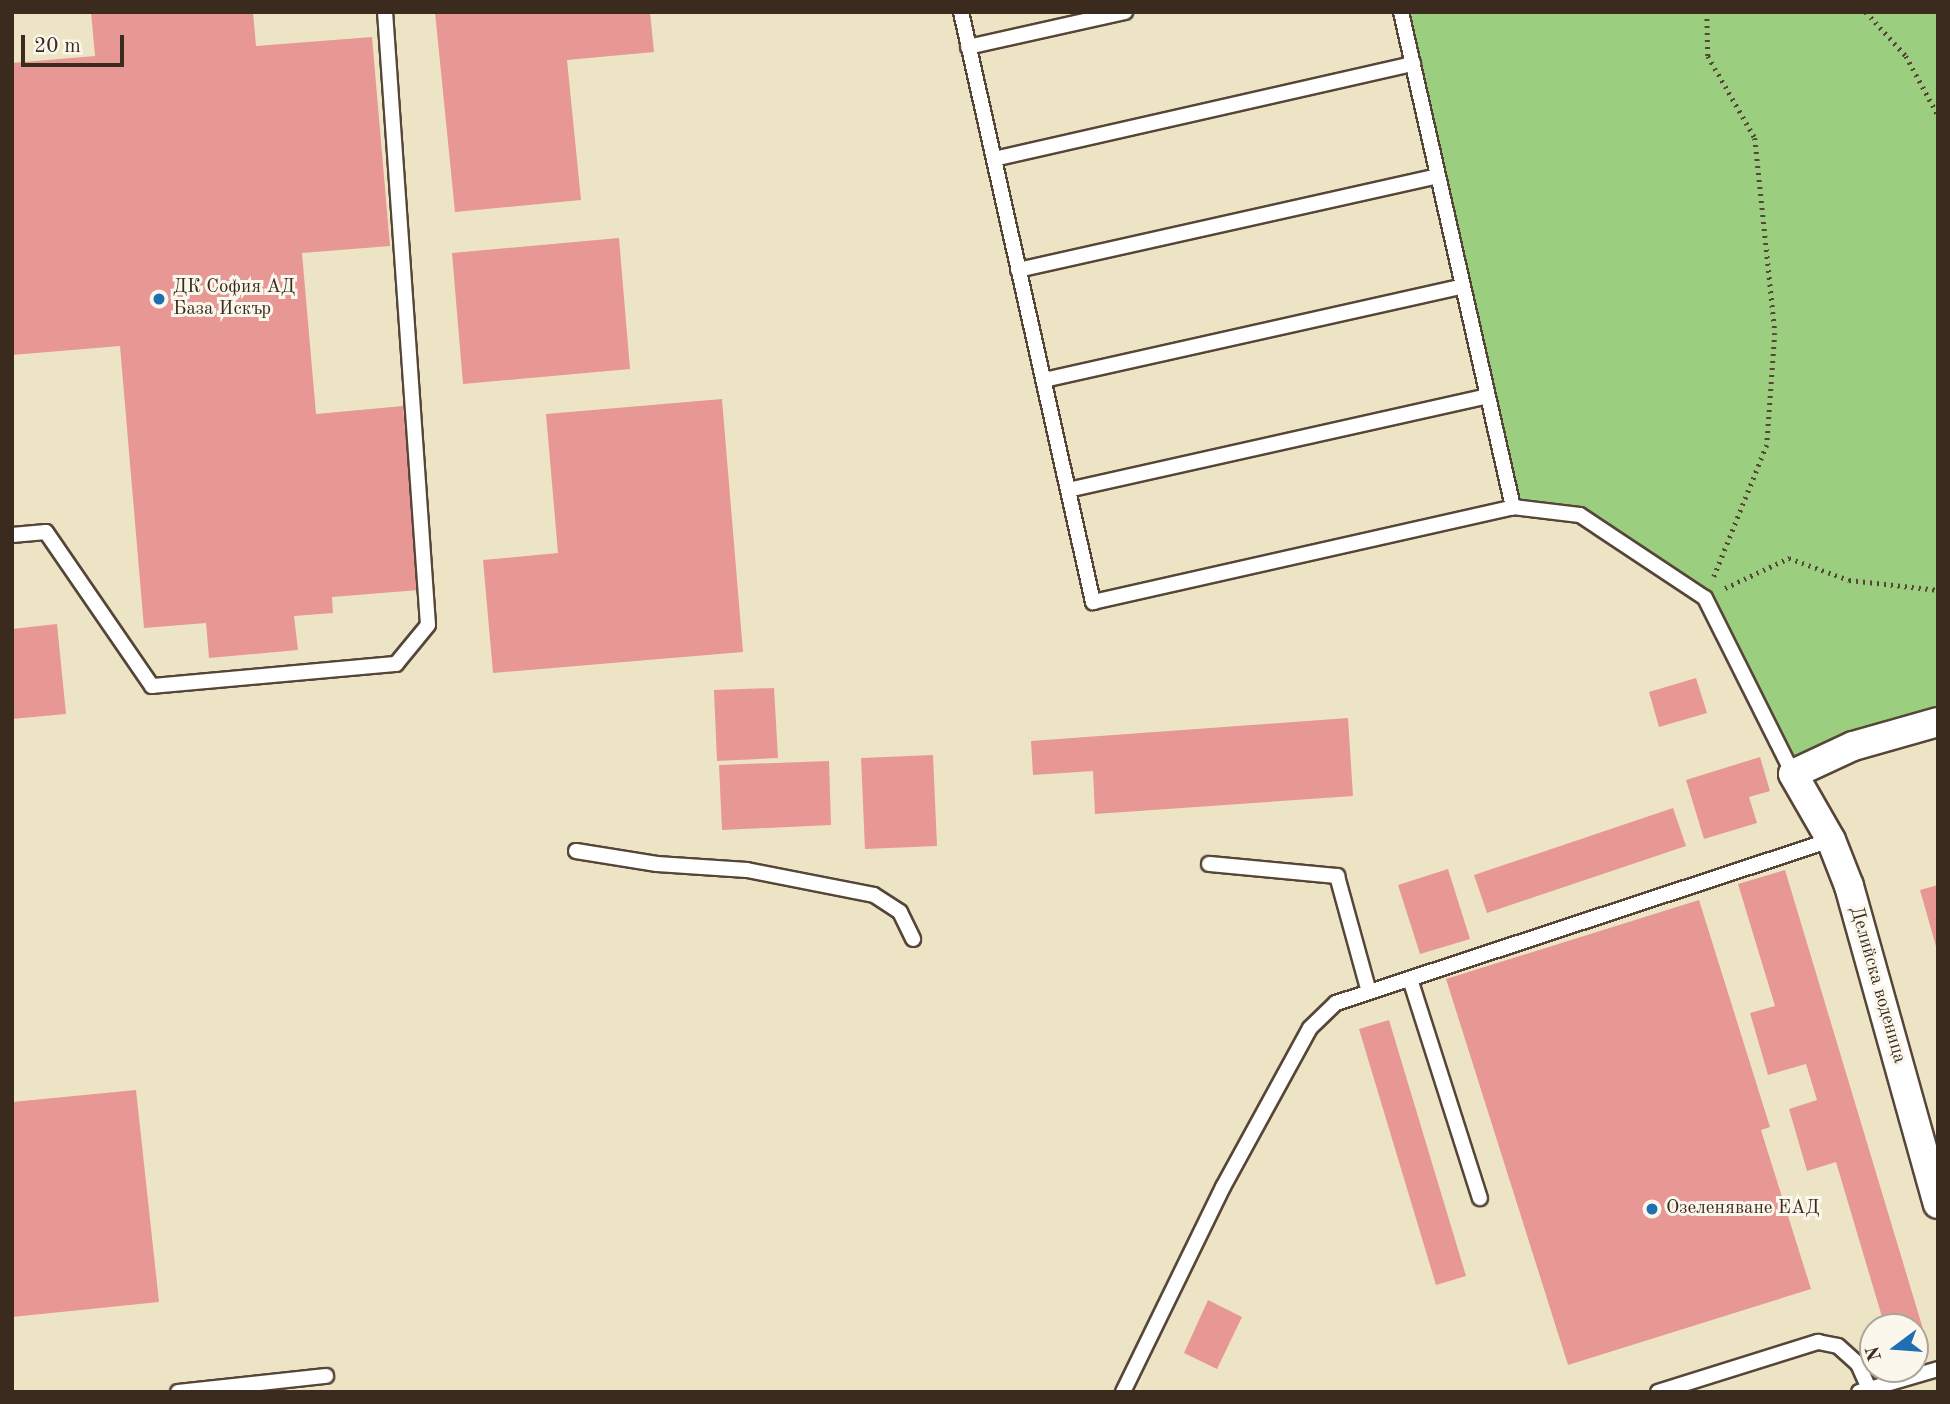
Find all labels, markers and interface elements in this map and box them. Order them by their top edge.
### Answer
scale bar [24,21,128,65]
text: 20 m [34,36,81,57]
place label: ДК София АД База Искър [173,277,295,321]
marker: ДК София АД База Искър [151,291,167,307]
street label: Делийска воденица [1844,904,1910,1066]
place label: Озеленяване ЕАД [1666,1198,1820,1220]
marker: Озеленяване ЕАД [1644,1201,1660,1217]
north arrow [1859,1313,1929,1383]
text: N [1864,1344,1886,1363]

